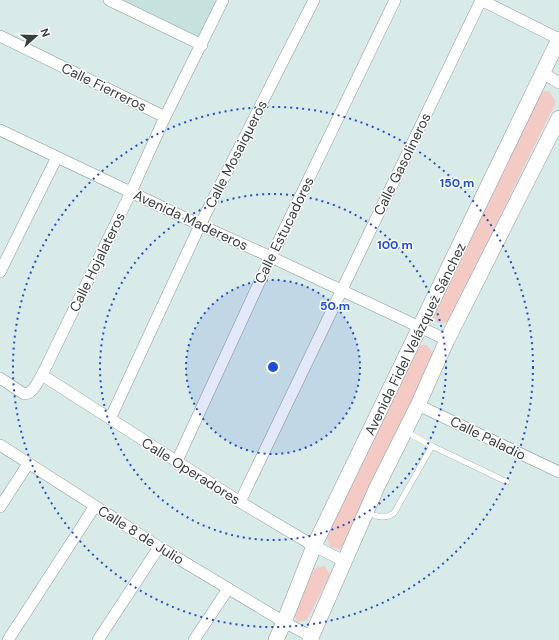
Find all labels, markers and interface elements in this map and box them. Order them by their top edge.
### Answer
north arrow [16,16,56,56]
text: N [37,26,53,39]
street label: Calle Fierreros [58,59,150,115]
street label: Calle Mosaiqueros [201,97,271,211]
street label: Calle Gasolineros [369,110,435,218]
street label: Calle Estucadores [250,174,318,286]
text: 150 m [440,175,474,191]
street label: Avenida Madereros [131,186,251,254]
street label: Calle Hojalateros [65,209,129,315]
text: 100 m [377,237,413,253]
street label: Avenida Fidel Velázquez Sánchez [360,240,470,438]
text: 50 m [320,298,350,314]
centre of rings [266,360,280,374]
street label: Calle Paladio [447,412,529,464]
street label: Calle Operadores [138,433,244,509]
street label: Calle 8 de Julio [95,501,187,569]

